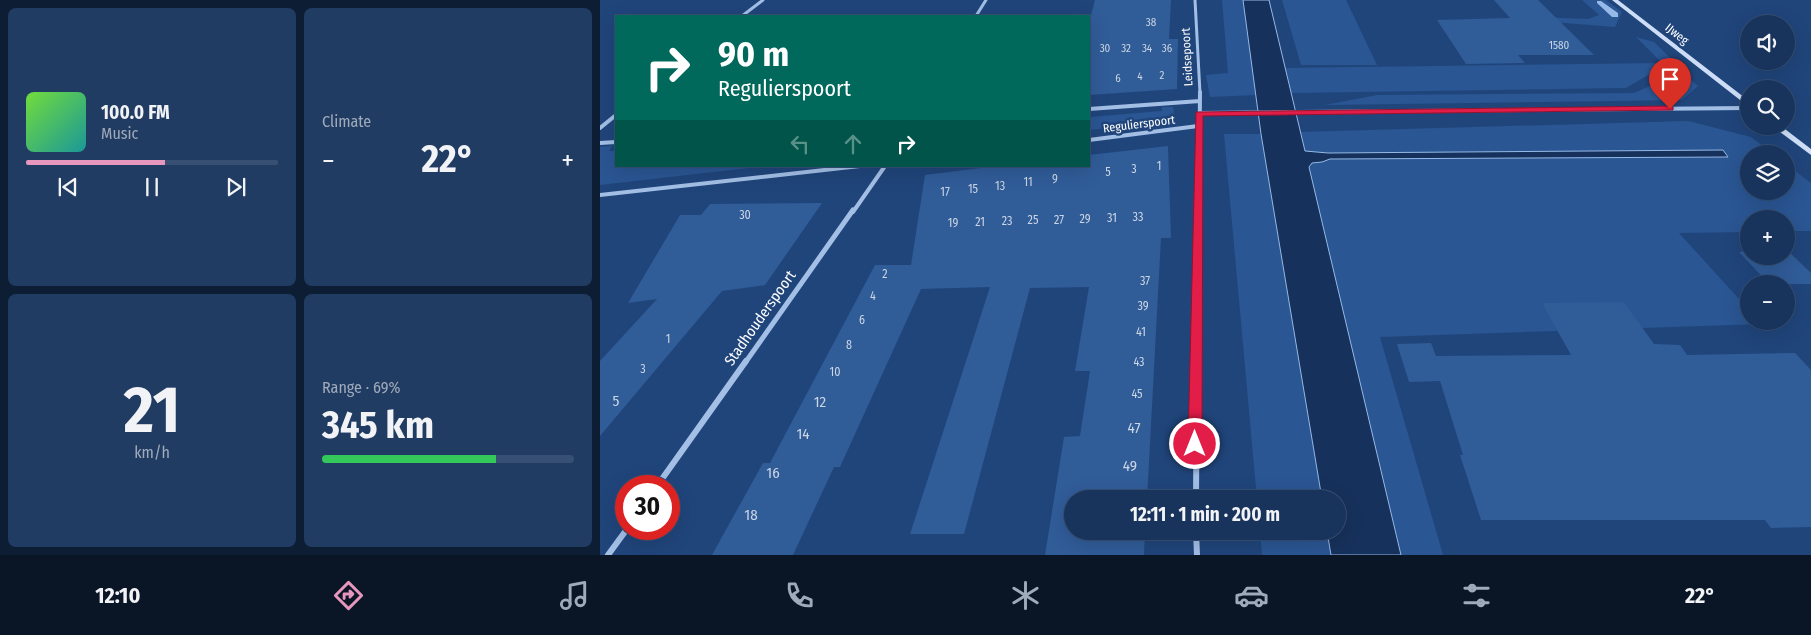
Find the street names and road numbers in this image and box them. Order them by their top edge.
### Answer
street label: IJweg [1663,21,1692,48]
street label: Leidsepoort [1178,27,1196,87]
street label: Regulierspoort [1102,113,1176,135]
street label: Stadhouderspoort [720,267,800,369]

